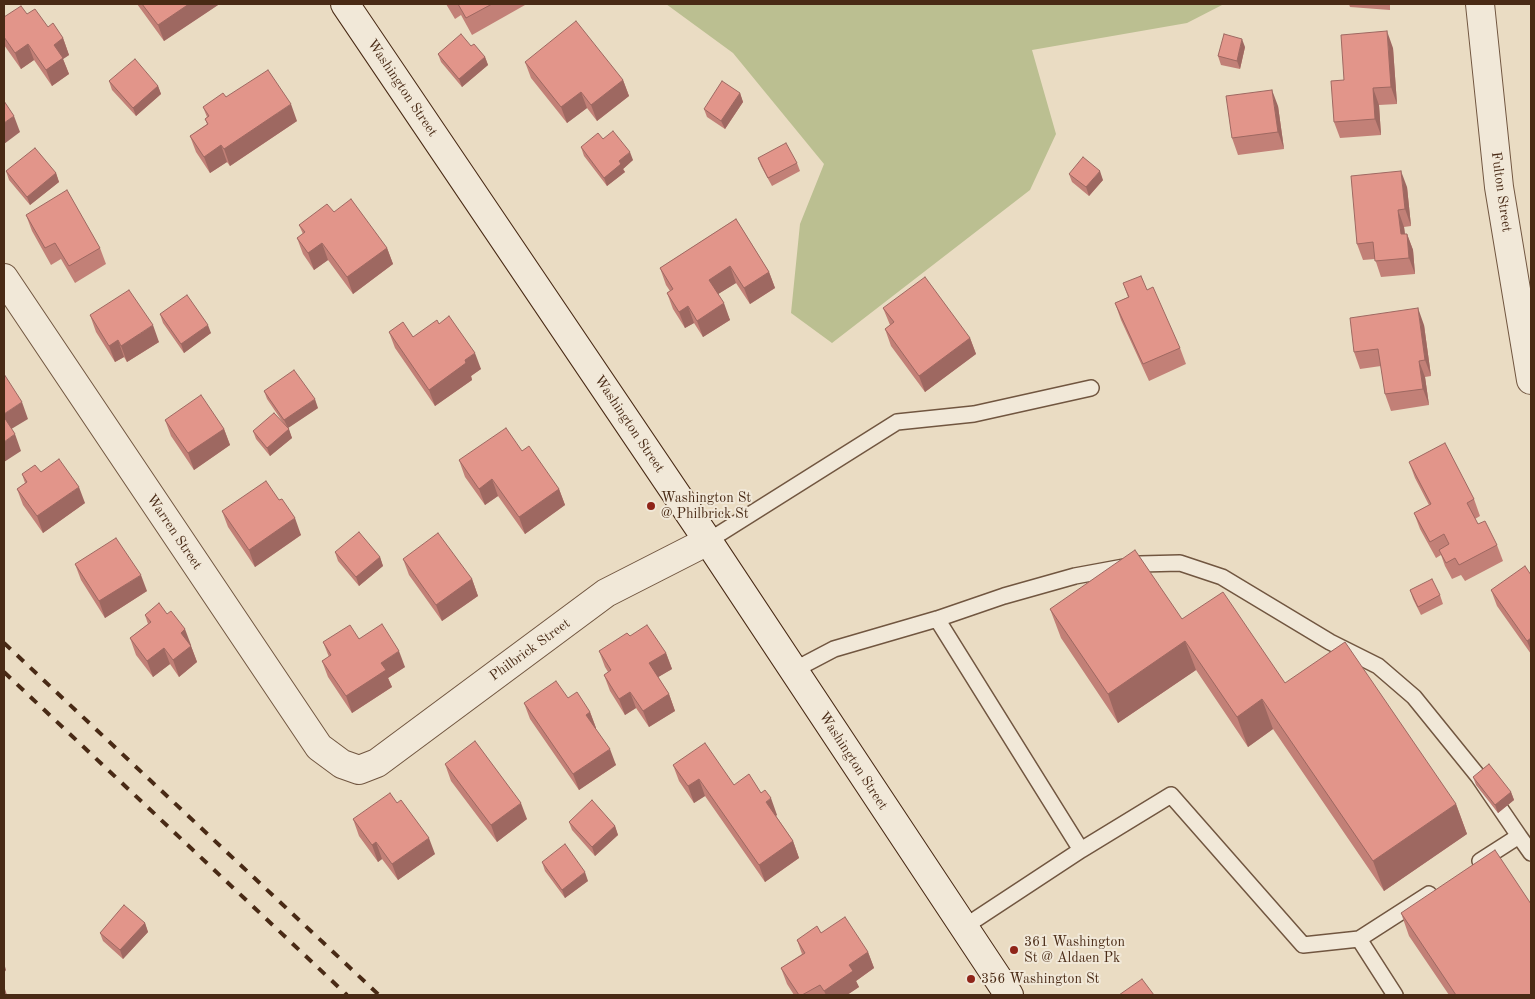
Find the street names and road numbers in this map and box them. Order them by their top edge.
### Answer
street label: Washington Street [363,36,441,140]
street label: Fulton Street [1487,151,1515,233]
street label: Washington Street [590,372,668,476]
street label: Warren Street [143,491,205,573]
street label: Philbrick Street [486,615,574,685]
street label: Washington Street [815,709,891,813]

